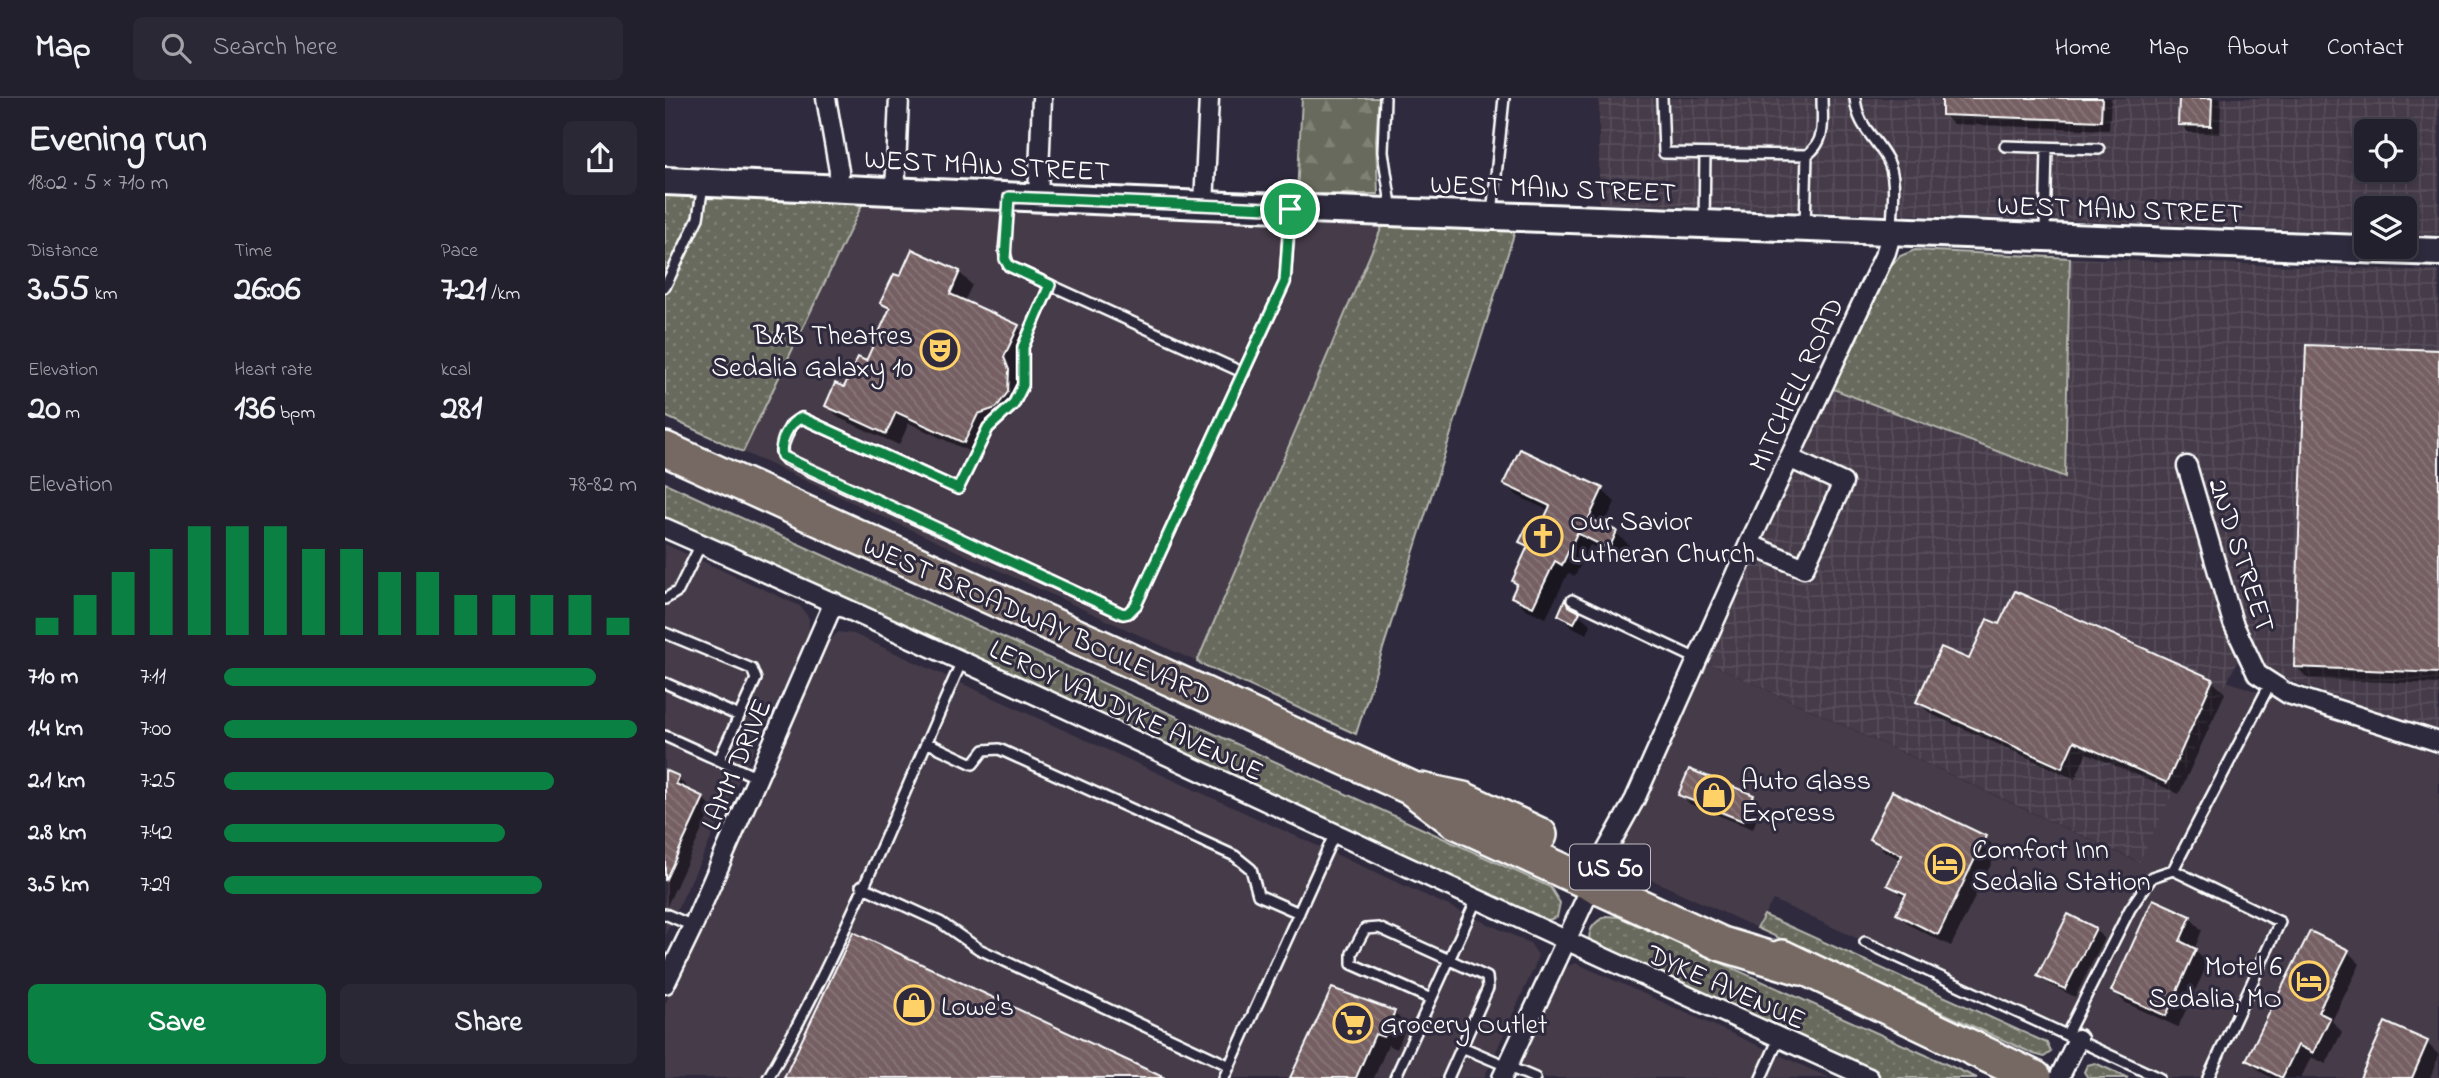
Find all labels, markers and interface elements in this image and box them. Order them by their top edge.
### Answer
search box [133,17,623,80]
text: Map [35,24,91,72]
icon: search [157,29,195,67]
text: Search here [213,29,337,67]
text: Home [2055,31,2111,66]
text: Map [2149,31,2189,66]
text: About [2227,31,2289,66]
text: Contact [2327,31,2404,66]
text: Evening run [28,113,207,169]
map controls [2354,119,2417,259]
button: locate [2354,119,2417,182]
button: share [563,121,637,195]
street label: WEST MAIN STREET [863,141,1111,194]
street label: WEST MAIN STREET [1429,166,1676,215]
text: 18:02 · 5 × 710 m [28,167,168,200]
pin [1260,179,1320,239]
street label: WEST MAIN STREET [1996,187,2243,236]
icon: arrive [1271,190,1309,228]
button: layers [2354,196,2417,259]
text: Distance [28,238,98,265]
text: Time [234,238,272,265]
text: Pace [441,238,478,265]
text: 3.55 [28,265,90,316]
text: 26:06 [234,265,301,316]
text: 7:21 [441,265,487,316]
text: km [90,281,117,308]
text: /km [487,281,520,308]
street label: MITCHELL ROAD [1740,292,1856,479]
place label: B&B Theatres Sedalia Galaxy 10 [711,317,913,390]
theatre icon: B&B Theatres Sedalia Galaxy 10 [919,329,961,371]
text: Elevation [28,357,98,384]
text: Heart rate [234,357,312,384]
text: kcal [441,357,471,384]
text: 20 [28,384,61,435]
text: 136 [234,384,275,435]
text: 281 [441,384,482,435]
text: m [61,400,80,427]
text: bpm [275,400,315,427]
text: Elevation [28,469,113,502]
text: 78–82 m [569,469,637,502]
street label: 2ND STREET [2195,474,2284,638]
place label: Our Savior Lutheran Church [1570,503,1755,576]
church icon: Our Savior Lutheran Church [1522,515,1564,557]
street label: WEST BROADWAY BOULEVARD [856,527,1218,718]
street label: LEROY VANDYKE AVENUE [982,630,1270,794]
text: 710 m [28,661,78,694]
text: 7:11 [140,661,166,694]
street label: LAMM DRIVE [692,693,784,838]
text: 1.4 km [28,713,83,746]
text: 7:00 [140,713,171,746]
place label: Auto Glass Express [1741,762,1871,835]
text: 2.1 km [28,765,85,798]
text: 7:25 [140,765,176,798]
shop icon: Auto Glass Express [1693,774,1735,816]
text: 2.8 km [28,817,86,850]
text: 7:42 [140,817,172,850]
place label: Comfort Inn Sedalia Station [1972,831,2151,904]
hotel icon: Comfort Inn Sedalia Station [1924,843,1966,885]
road number: US 50 [1570,845,1650,890]
text: 3.5 km [28,869,89,902]
text: 7:29 [140,869,170,902]
street label: DYKE AVENUE [1639,936,1812,1042]
place label: Motel 6 Sedalia, MO [2149,948,2282,1021]
hotel icon: Motel 6 Sedalia, MO [2288,960,2330,1002]
button: Save [28,984,326,1064]
button: Share [340,984,637,1064]
shop icon: Lowe's [893,984,935,1026]
place label: Lowe's [941,988,1014,1029]
supermarket icon: Grocery Outlet [1332,1002,1374,1044]
place label: Grocery Outlet [1380,1006,1547,1047]

